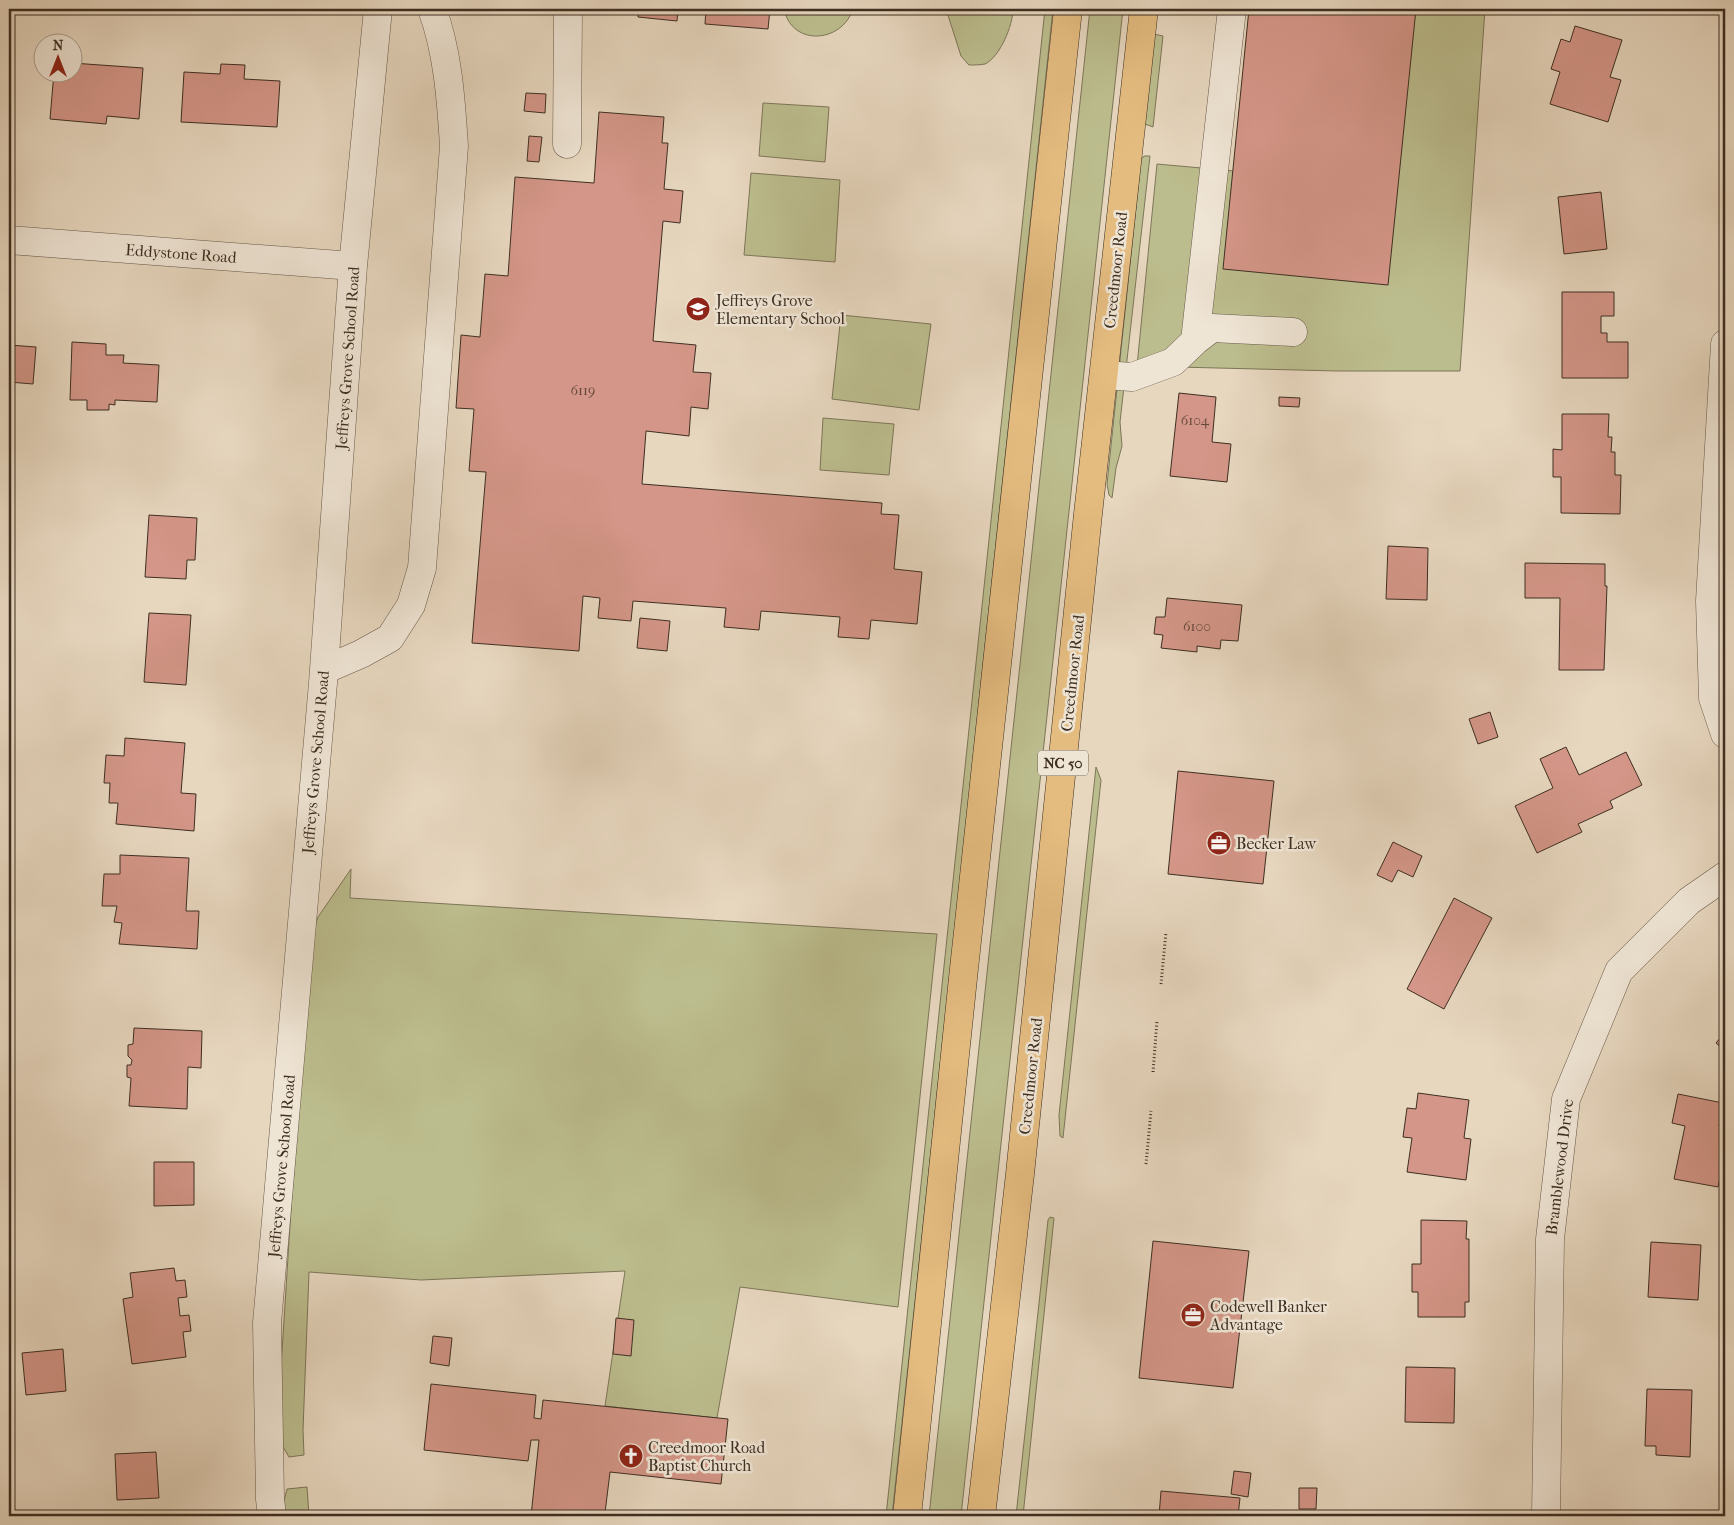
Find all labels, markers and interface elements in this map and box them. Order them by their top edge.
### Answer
north arrow [32,32,82,82]
text: N [53,37,64,54]
street label: Creedmoor Road [1100,211,1131,329]
street label: Eddystone Road [125,240,237,267]
street label: Jeffreys Grove School Road [331,265,363,452]
place label: Jeffreys Grove Elementary School [714,291,845,328]
school or university icon: Jeffreys Grove Elementary School [685,296,711,322]
house number: 6119 [571,382,595,399]
house number: 6104 [1181,412,1210,429]
street label: Creedmoor Road [1057,614,1088,732]
house number: 6100 [1183,618,1211,635]
street label: Jeffreys Grove School Road [298,669,333,856]
road number: NC 50 [1038,750,1088,776]
office icon: Becker Law [1206,830,1232,856]
place label: Becker Law [1236,834,1317,853]
street label: Creedmoor Road [1015,1017,1046,1135]
street label: Jeffreys Grove School Road [264,1073,299,1260]
street label: Bramblewood Drive [1542,1098,1577,1236]
place label: Codewell Banker Advantage [1209,1297,1327,1334]
office icon: Codewell Banker Advantage [1180,1302,1206,1328]
place label: Creedmoor Road Baptist Church [648,1438,765,1475]
church icon: Creedmoor Road Baptist Church [618,1443,644,1469]

